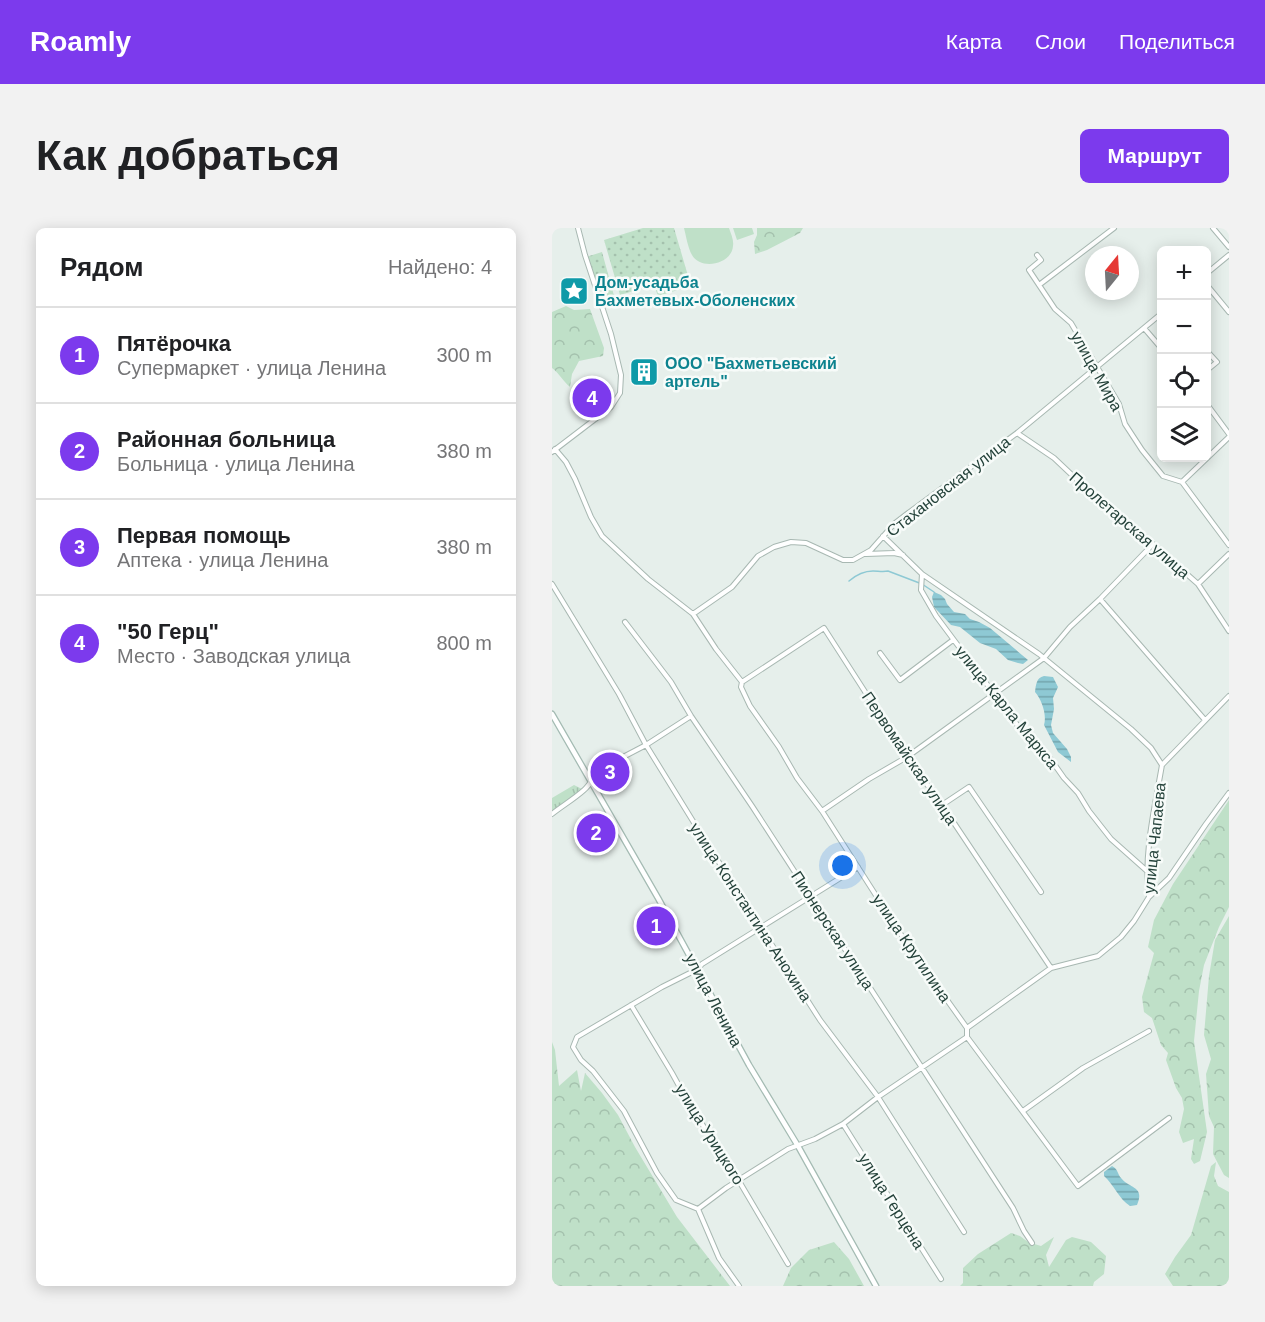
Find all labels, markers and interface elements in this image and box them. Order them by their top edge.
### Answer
text: Roamly [30,26,131,57]
text: Карта [946,30,1002,53]
text: Слои [1035,30,1086,53]
text: Поделиться [1119,30,1235,53]
button: Маршрут [1080,129,1229,183]
text: Как добраться [36,132,340,179]
north arrow [1085,246,1139,300]
map controls [1157,246,1211,462]
button: + [1157,246,1211,300]
text: Рядом [60,252,143,282]
text: Найдено: 4 [388,256,492,278]
place label: Дом-усадьба Бахметевых-Оболенских [595,274,795,309]
place icon: Дом-усадьба Бахметевых-Оболенских [558,275,590,307]
button: − [1157,300,1211,354]
street label: улица Мира [1068,328,1125,414]
text: Пятёрочка [117,331,231,356]
text: 1 [74,344,85,366]
text: 300 m [436,344,492,366]
button: locate [1157,354,1211,408]
place label: ООО "Бахметьевский артель" [665,355,837,390]
building icon: ООО "Бахметьевский артель" [628,356,660,388]
text: Супермаркет · улица Ленина [117,357,386,379]
pin: 4 [572,376,612,420]
button: layers [1157,408,1211,462]
text: Районная больница [117,427,335,452]
street label: Стахановская улица [883,433,1013,540]
text: 2 [74,440,85,462]
text: 380 m [436,440,492,462]
text: Больница · улица Ленина [117,453,355,475]
street label: Пролетарская улица [1066,469,1193,582]
text: Первая помощь [117,523,291,548]
text: 3 [74,536,85,558]
text: 380 m [436,536,492,558]
text: Аптека · улица Ленина [117,549,328,571]
text: "50 Герц" [117,619,219,644]
text: 4 [74,632,85,654]
text: 800 m [436,632,492,654]
street label: улица Карла Маркса [952,642,1061,772]
text: Место · Заводская улица [117,645,350,667]
street label: Первомайская улица [859,689,960,828]
pin: 3 [590,750,630,794]
street label: улица Чапаева [1140,782,1169,894]
pin: 2 [576,810,615,856]
street label: улица Константина Анохина [686,820,815,1005]
your location [828,851,857,880]
street label: Пионерская улица [788,868,877,993]
street label: улица Крутилина [869,891,954,1006]
pin: 1 [636,904,676,948]
street label: улица Ленина [682,951,745,1050]
street label: улица Урицкого [672,1081,747,1188]
street label: улица Герцена [855,1150,928,1252]

